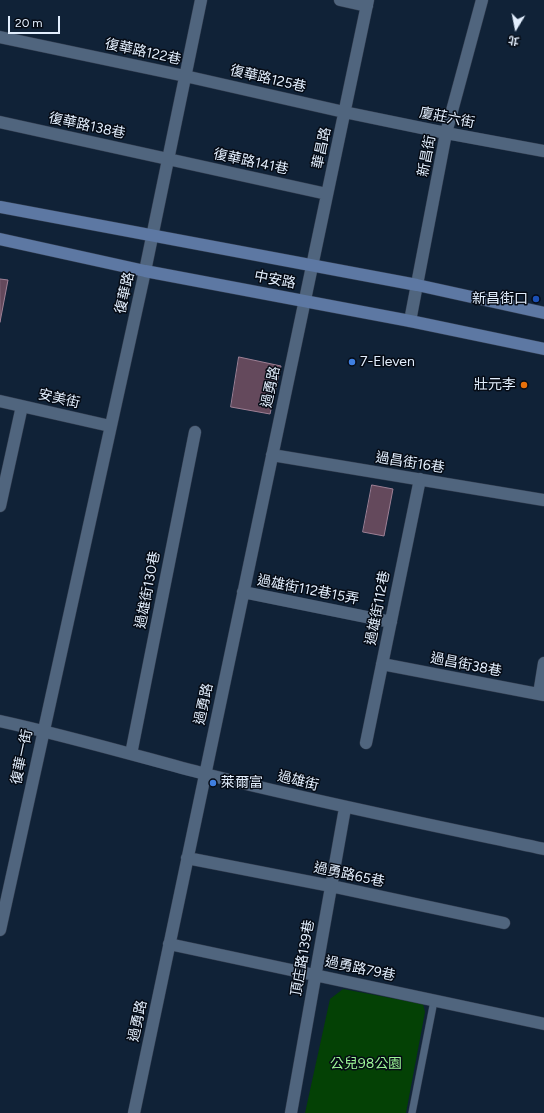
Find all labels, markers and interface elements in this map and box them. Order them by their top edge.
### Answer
scale bar [10,8,62,34]
north arrow [496,8,536,48]
text: 20 m [15,16,43,30]
text: 北 [507,33,520,48]
street label: 復華路122巷 [103,36,183,68]
street label: 復華路125巷 [228,62,308,96]
street label: 廈莊六街 [418,104,476,132]
street label: 復華路138巷 [47,110,127,142]
street label: 華昌路 [309,126,335,170]
street label: 新昌街 [415,134,439,178]
street label: 復華路141巷 [212,146,290,178]
street label: 中安路 [253,268,297,292]
street label: 復華路 [112,271,138,315]
place label: 新昌街口 [472,291,528,307]
marker: 新昌街口 [531,294,541,304]
place label: 7-Eleven [360,354,415,370]
marker: 7-Eleven [347,357,357,367]
street label: 過勇路 [258,365,284,409]
place label: 壯元李 [474,377,516,393]
marker: 壯元李 [519,380,529,390]
street label: 安美街 [37,386,81,412]
street label: 過昌街16巷 [374,449,446,477]
street label: 過雄街130巷 [132,550,164,630]
street label: 過雄街112巷 [363,569,393,647]
street label: 過雄街112巷15弄 [256,572,360,608]
street label: 過昌街38巷 [429,650,503,680]
street label: 過勇路 [191,682,217,726]
street label: 復華一街 [8,728,36,786]
street label: 過雄街 [276,768,320,794]
place label: 萊爾富 [221,775,263,791]
marker: 萊爾富 [208,778,218,788]
street label: 過勇路65巷 [312,859,386,891]
street label: 頂庄路139巷 [288,918,318,998]
street label: 過勇路79巷 [323,953,397,985]
street label: 過勇路 [125,999,151,1043]
park label: 公兒98公園 [330,1056,402,1072]

